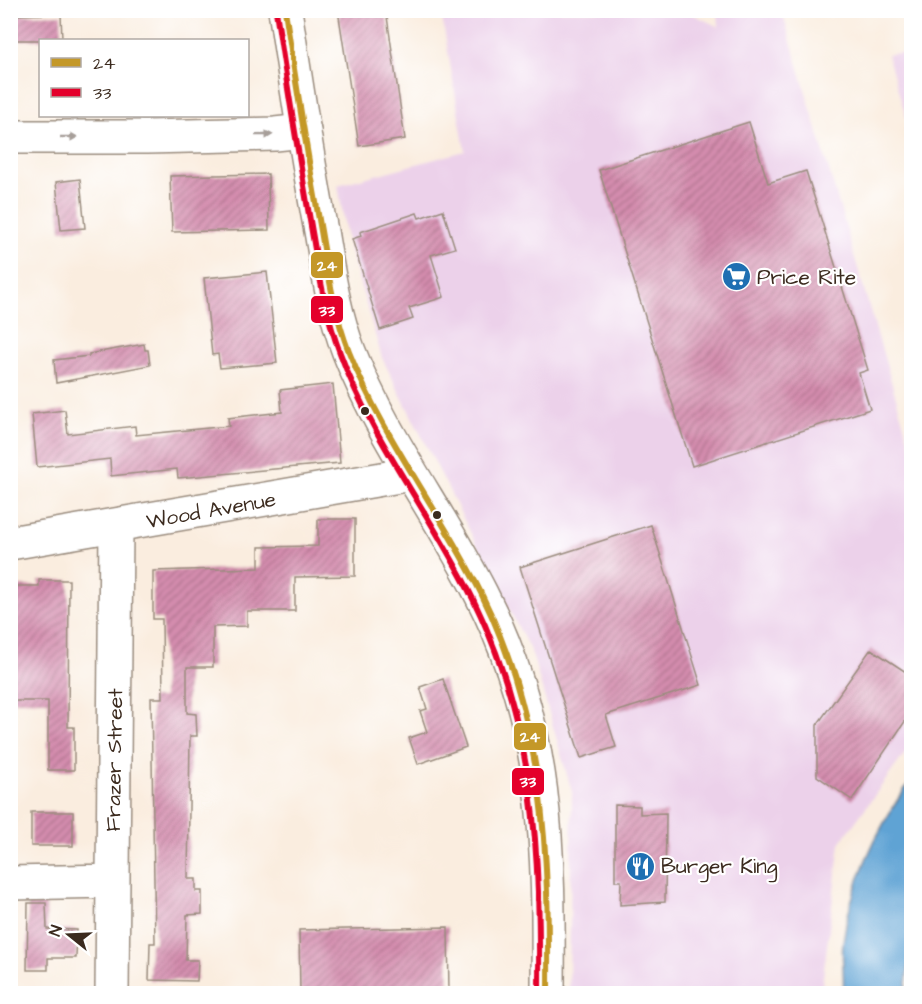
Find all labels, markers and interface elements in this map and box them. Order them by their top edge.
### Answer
legend [39,39,249,117]
text: 24 [93,51,116,76]
text: 33 [93,81,111,106]
one-way arrow [254,130,273,139]
one-way arrow [59,132,78,142]
line badge: 24 [310,251,344,279]
text: 24 [316,255,337,277]
supermarket icon: Price Rite [720,261,752,293]
place label: Price Rite [757,263,856,292]
line badge: 33 [310,295,344,324]
text: 33 [318,300,336,322]
unlabelled marker [359,405,371,417]
street label: Wood Avenue [144,485,278,536]
unlabelled marker [431,509,443,521]
street label: Frazer Street [99,688,130,832]
line badge: 24 [513,722,547,751]
text: 24 [519,726,540,748]
line badge: 33 [511,767,545,796]
text: 33 [519,771,537,793]
restaurant icon: Burger King [624,850,656,882]
place label: Burger King [661,852,778,883]
north arrow [39,905,99,965]
text: N [44,923,68,939]

